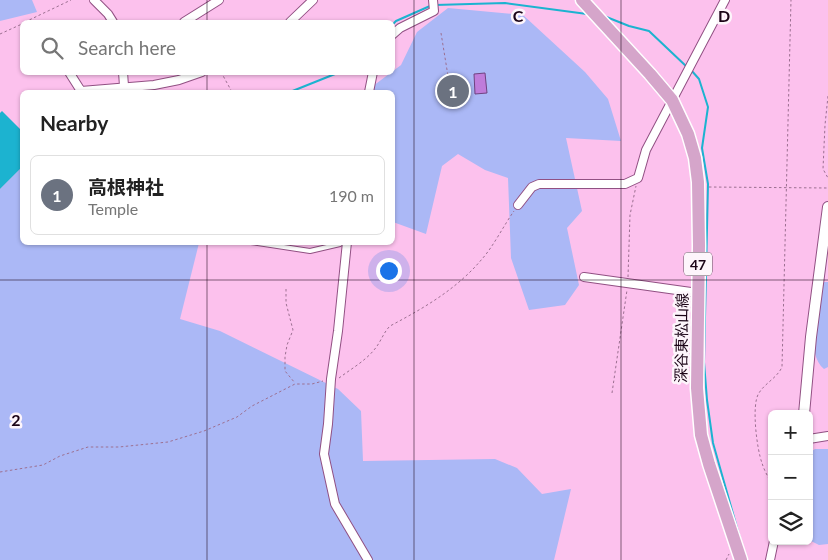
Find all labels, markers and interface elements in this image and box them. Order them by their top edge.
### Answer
text: C [513,6,524,25]
text: D [718,6,730,25]
search box [20,20,395,75]
icon: search [38,34,66,62]
text: Search here [78,36,176,59]
pin: 1 [437,72,469,110]
text: Nearby [40,110,108,135]
text: 高根神社 [88,175,164,198]
text: 1 [52,186,62,205]
text: 190 m [329,186,374,205]
text: Temple [88,199,138,218]
road number: 47 [684,252,712,276]
your location [376,258,402,284]
street label: 深谷東松山線 [671,293,691,383]
text: 2 [11,410,21,429]
map controls [768,410,813,545]
button: + [768,410,813,455]
button: − [768,455,813,500]
button: layers [768,500,813,545]

